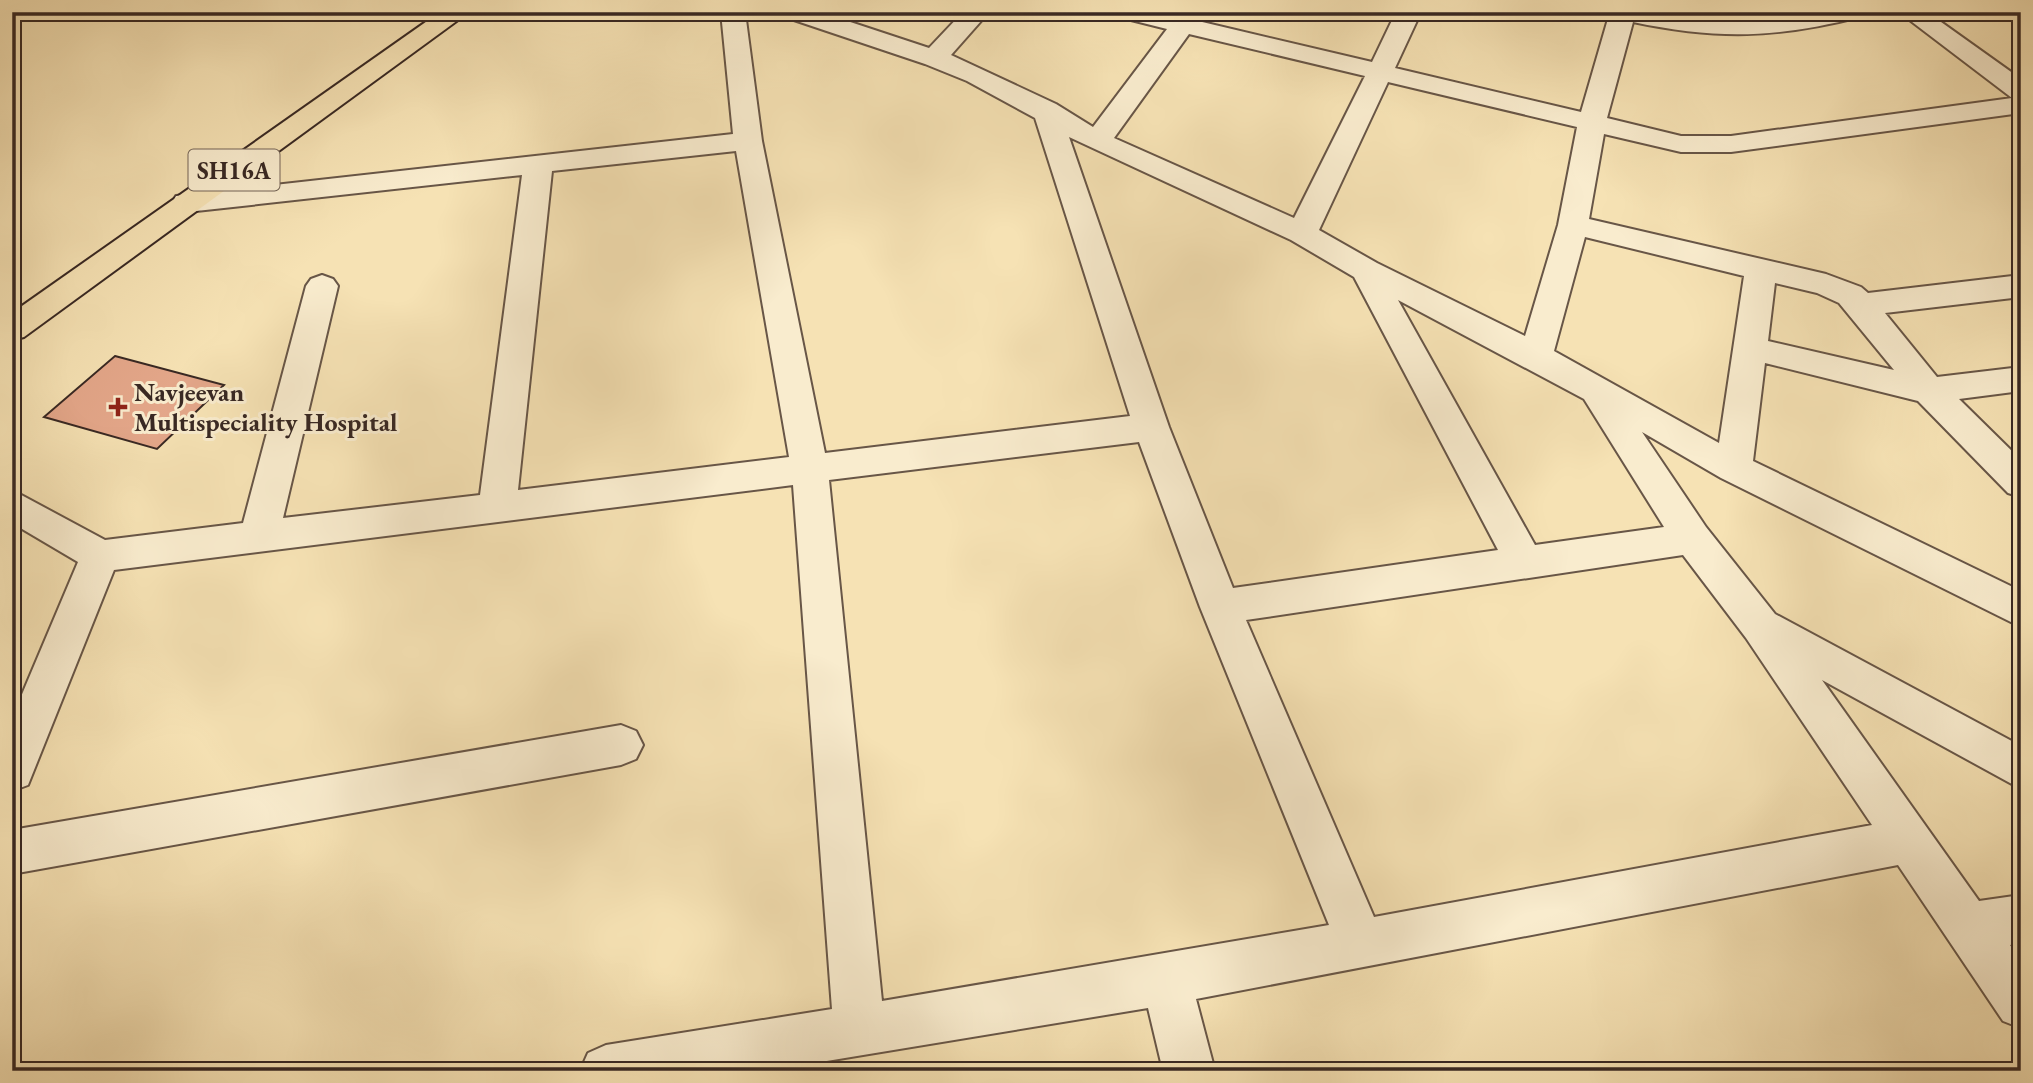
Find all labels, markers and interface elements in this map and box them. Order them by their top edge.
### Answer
road number: SH16A [188,150,280,190]
place label: Navjeevan Multispeciality Hospital [134,375,397,439]
marker: Navjeevan Multispeciality Hospital [108,397,128,417]

